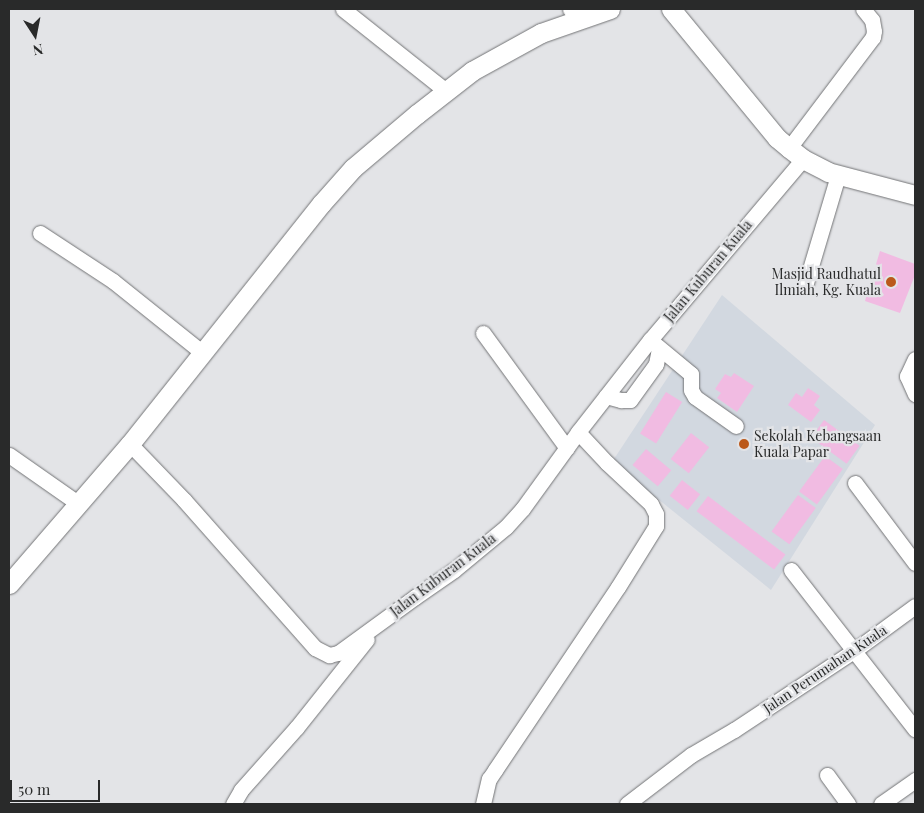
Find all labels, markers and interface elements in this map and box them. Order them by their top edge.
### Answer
north arrow [10,10,60,60]
text: N [31,40,45,61]
street label: Jalan Kuburan Kuala [661,217,755,325]
place label: Masjid Raudhatul Ilmiah, Kg. Kuala [772,266,881,298]
marker: Masjid Raudhatul Ilmiah, Kg. Kuala [885,276,897,288]
place label: Sekolah Kebangsaan Kuala Papar [754,428,881,461]
marker: Sekolah Kebangsaan Kuala Papar [738,438,750,450]
street label: Jalan Kuburan Kuala [387,530,499,620]
street label: Jalan Perumahan Kuala [760,621,890,717]
scale bar [12,770,102,802]
text: 50 m [18,779,50,799]

